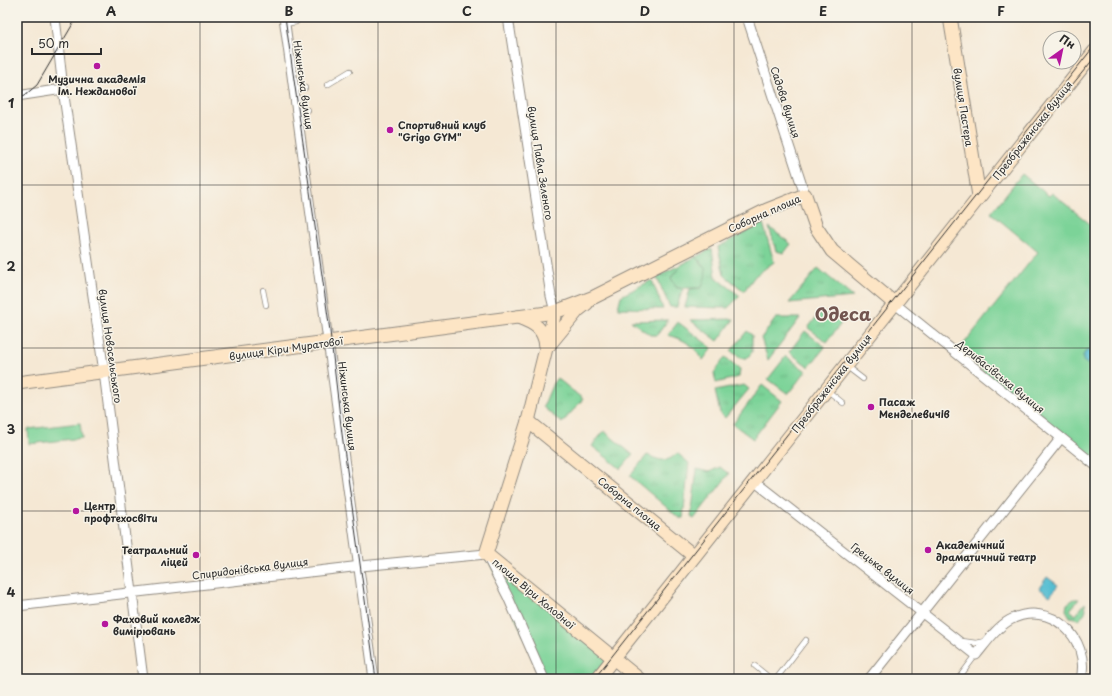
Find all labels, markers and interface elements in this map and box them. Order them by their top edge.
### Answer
text: A [106,1,116,20]
text: B [285,1,294,20]
text: C [462,1,472,20]
text: D [640,1,650,20]
text: E [819,1,827,20]
text: F [997,1,1005,20]
scale bar [32,30,101,56]
north arrow [1042,30,1082,70]
text: Пн [1056,30,1079,53]
text: 50 m [38,34,69,52]
street label: Ніжинська вулиця [290,39,318,131]
marker: Музична академія ім. Нежданової [92,61,102,71]
street label: Садова вулиця [767,64,805,140]
street label: вулиця Пастера [950,67,978,148]
place label: Музична академія ім. Нежданової [48,71,146,98]
street label: Преображенська вулиця [989,77,1075,183]
text: 1 [8,93,14,112]
street label: вулиця Павла Зеленого [525,105,557,221]
place label: Спортивний клуб "Grigo GYM" [398,117,486,144]
marker: Спортивний клуб "Grigo GYM" [385,125,395,135]
street label: Соборна площа [725,190,803,236]
text: 2 [6,256,16,275]
street label: вулиця Новосельського [96,288,126,404]
district label: Одеса [815,300,871,327]
street label: Преображенська вулиця [788,330,874,436]
street label: вулиця Кіри Муратової [228,332,345,364]
street label: Дерибасівська вулиця [953,335,1048,416]
street label: Ніжинська вулиця [335,360,361,452]
place label: Пасаж Менделевичів [879,394,950,421]
marker: Пасаж Менделевичів [866,402,876,412]
text: 3 [7,419,16,438]
street label: Соборна площа [595,473,666,534]
place label: Центр профтехосвіти [84,498,158,525]
marker: Центр профтехосвіти [71,506,81,516]
place label: Академічний драматичний театр [936,537,1036,564]
street label: Грецька вулиця [848,539,918,597]
place label: Театральний ліцей [122,542,188,569]
marker: Академічний драматичний театр [923,545,933,555]
marker: Театральний ліцей [191,550,201,560]
street label: Спиридонівська вулиця [191,553,309,583]
street label: площа Віри Холодної [490,554,579,633]
text: 4 [7,582,16,601]
place label: Фаховий коледж вимірювань [113,611,201,638]
marker: Фаховий коледж вимірювань [100,619,110,629]

